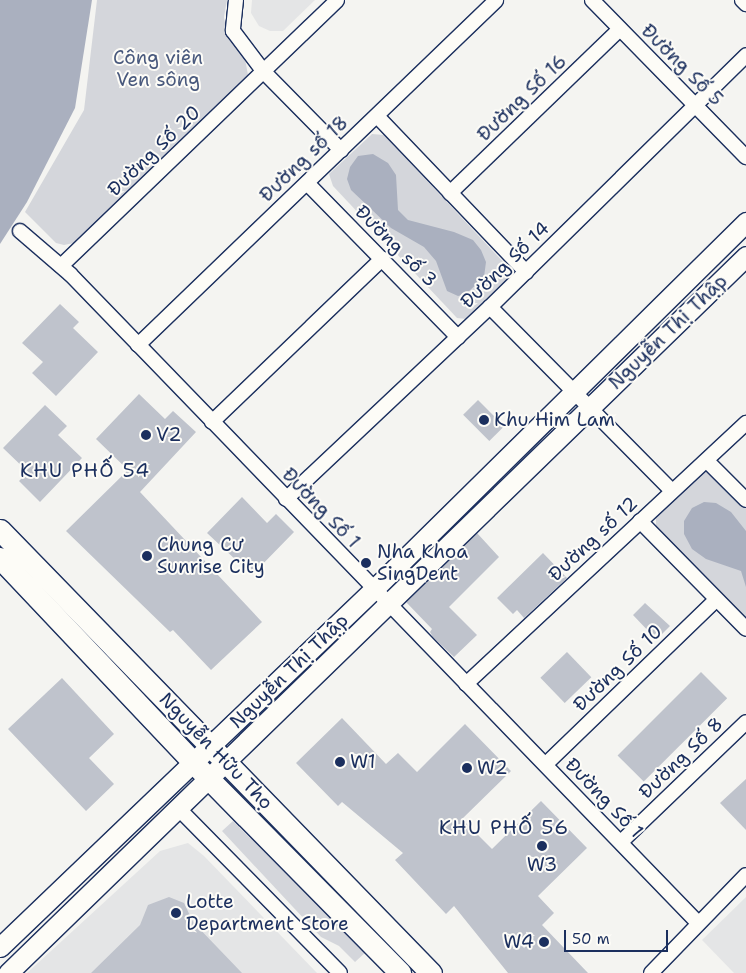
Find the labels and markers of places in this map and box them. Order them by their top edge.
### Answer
place label: Khu Him Lam [494,409,615,431]
marker: Khu Him Lam [478,414,490,426]
place label: V2 [156,424,181,446]
marker: V2 [140,429,152,441]
place label: Chung Cư Sunrise City [157,534,265,578]
place label: Nha Khoa SingDent [377,541,468,585]
marker: Chung Cư Sunrise City [141,550,153,562]
marker: Nha Khoa SingDent [359,556,373,570]
place label: W1 [350,751,376,773]
marker: W1 [334,756,346,768]
place label: W2 [477,757,508,779]
marker: W2 [461,762,473,774]
marker: W3 [536,840,548,852]
place label: W3 [527,854,557,876]
place label: Lotte Department Store [186,891,349,935]
marker: Lotte Department Store [170,907,182,919]
place label: W4 [503,931,534,953]
marker: W4 [538,936,550,948]

